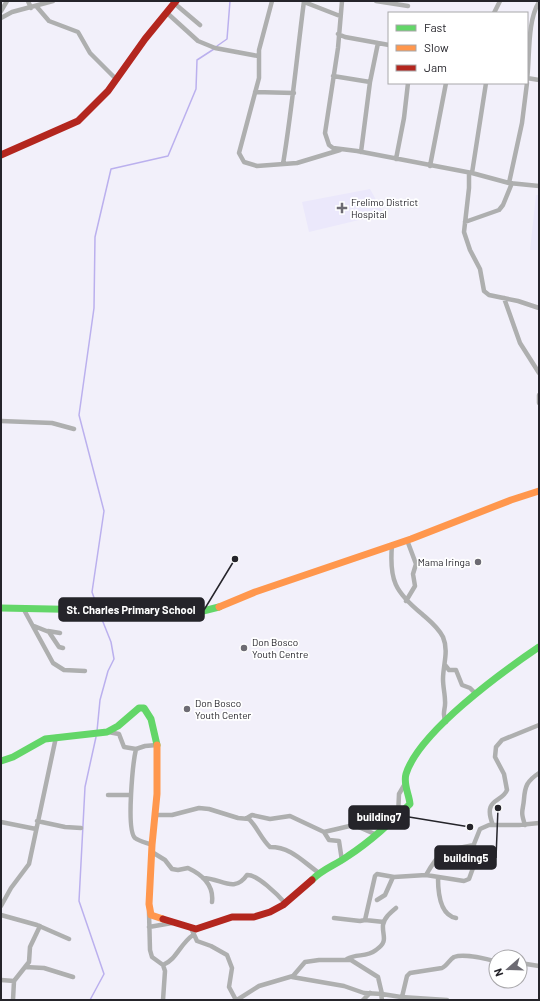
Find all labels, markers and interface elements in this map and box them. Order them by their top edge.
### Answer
legend [388,12,528,84]
text: Fast [424,20,447,34]
text: Slow [424,40,449,54]
text: Jam [424,60,447,74]
place label: Frelimo District Hospital [351,196,419,220]
marker: Frelimo District Hospital [336,202,348,214]
place label: Mama Iringa [418,556,470,568]
marker: Mama Iringa [473,557,483,567]
callout: St. Charles Primary School [59,598,204,621]
text: St. Charles Primary School [67,603,196,616]
place label: Don Bosco Youth Centre [252,636,308,660]
marker: Don Bosco Youth Centre [239,643,249,653]
place label: Don Bosco Youth Center [195,697,251,721]
marker: Don Bosco Youth Center [182,704,192,714]
callout: building7 [349,806,409,829]
text: building7 [357,810,402,823]
callout: building5 [435,846,496,869]
text: building5 [444,851,488,864]
north arrow [488,949,528,989]
text: N [491,967,505,978]

